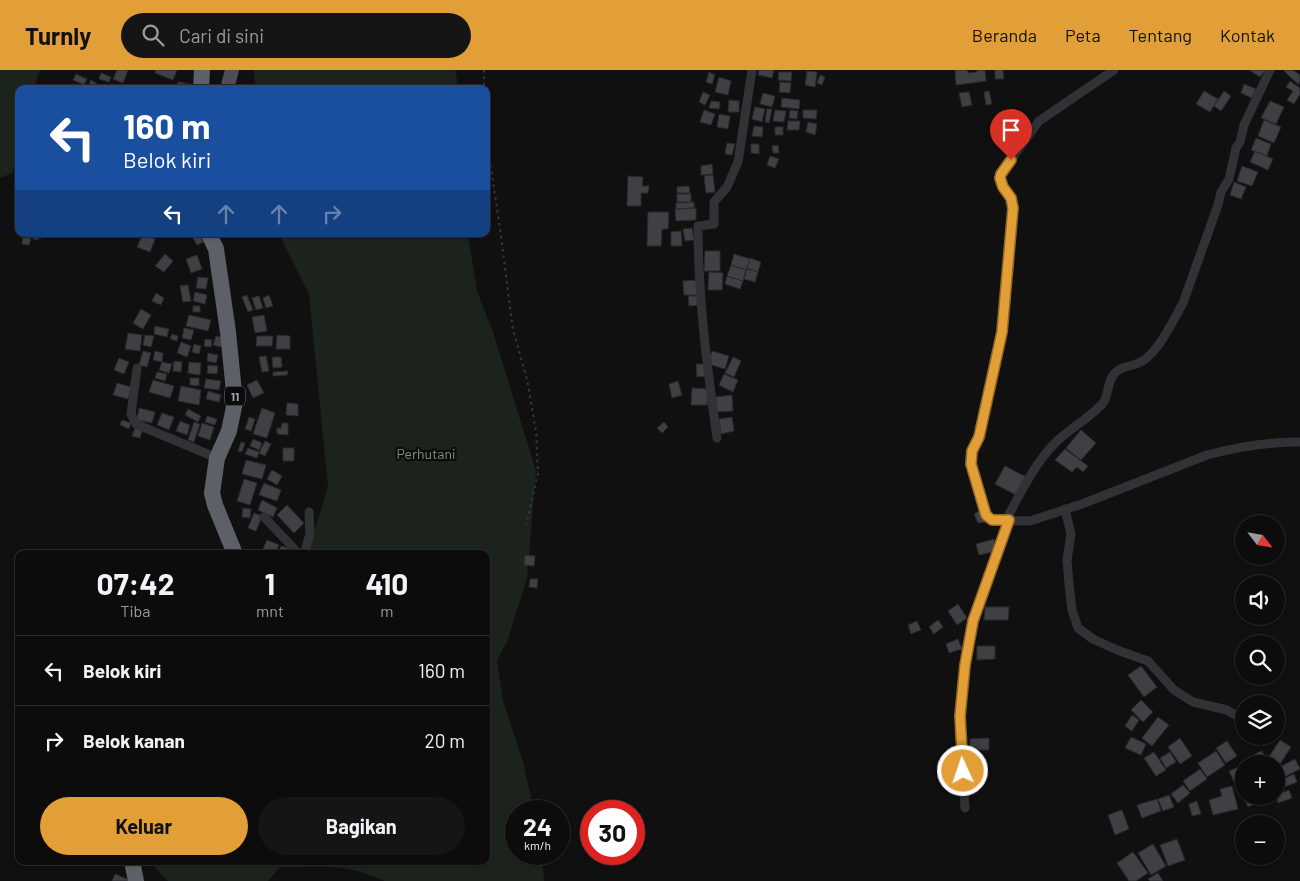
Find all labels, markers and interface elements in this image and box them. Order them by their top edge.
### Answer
search box [121,13,471,58]
text: Turnly [25,21,91,50]
icon: search [139,21,167,49]
text: Cari di sini [179,24,264,47]
text: Beranda [972,24,1037,46]
text: Peta [1065,24,1101,46]
text: Tentang [1129,24,1192,46]
text: Kontak [1220,24,1275,46]
text: 160 m [123,104,210,146]
icon: left [40,105,105,170]
pin [990,109,1032,160]
icon: arrive [997,116,1025,144]
text: Belok kiri [123,146,211,172]
icon: left [159,200,187,228]
icon: ahead [212,200,240,228]
icon: ahead [265,200,293,228]
icon: right [318,200,346,228]
road number: 11 [225,386,245,406]
park label: Perhutani [396,445,456,462]
north arrow [1235,515,1285,565]
map controls [1235,515,1285,865]
text: 07:42 [97,565,174,601]
text: 1 [265,565,275,601]
text: 410 [365,565,408,601]
button: sound [1235,575,1285,625]
text: Tiba [121,601,150,620]
text: mnt [256,601,284,620]
text: m [380,601,393,620]
button: search [1235,635,1285,685]
icon: left [40,657,68,685]
text: Belok kiri [83,659,161,682]
text: 160 m [418,659,465,682]
button: layers [1235,695,1285,745]
icon: right [40,727,68,755]
text: Belok kanan [83,729,185,752]
text: 20 m [425,729,465,752]
position arrow [936,744,988,796]
button: + [1235,755,1285,805]
button: Keluar [40,797,248,855]
button: Bagikan [258,797,465,855]
speed limit sign: 30 [580,800,645,865]
text: 24 [523,811,552,841]
button: − [1235,815,1285,865]
text: km/h [524,838,551,852]

